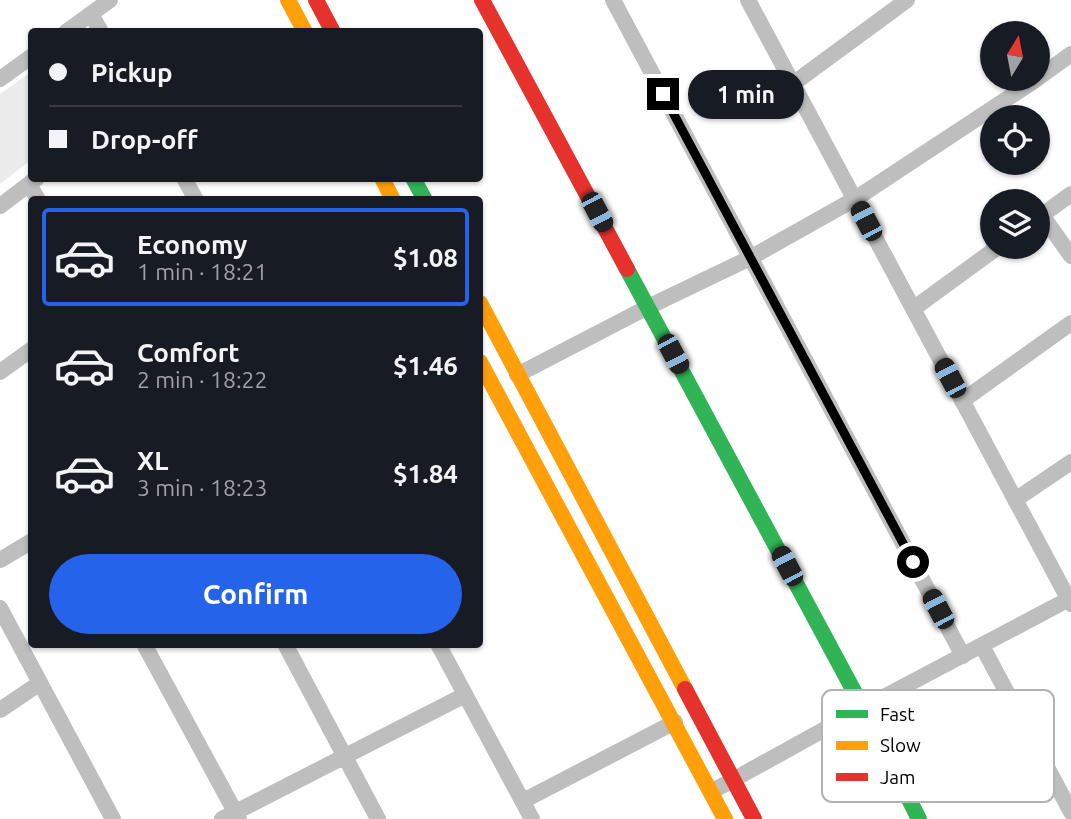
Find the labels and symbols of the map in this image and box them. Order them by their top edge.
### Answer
north arrow [980,21,1050,91]
callout: 1 min [688,70,803,119]
route end [647,78,679,110]
car [578,189,617,235]
car [847,198,886,244]
car [654,331,693,377]
car [931,355,970,401]
car [768,543,807,589]
route start [897,546,929,578]
car [919,586,958,632]
legend [822,690,1054,802]
text: Fast [880,703,915,725]
text: Slow [880,734,921,756]
text: Jam [880,766,916,788]

